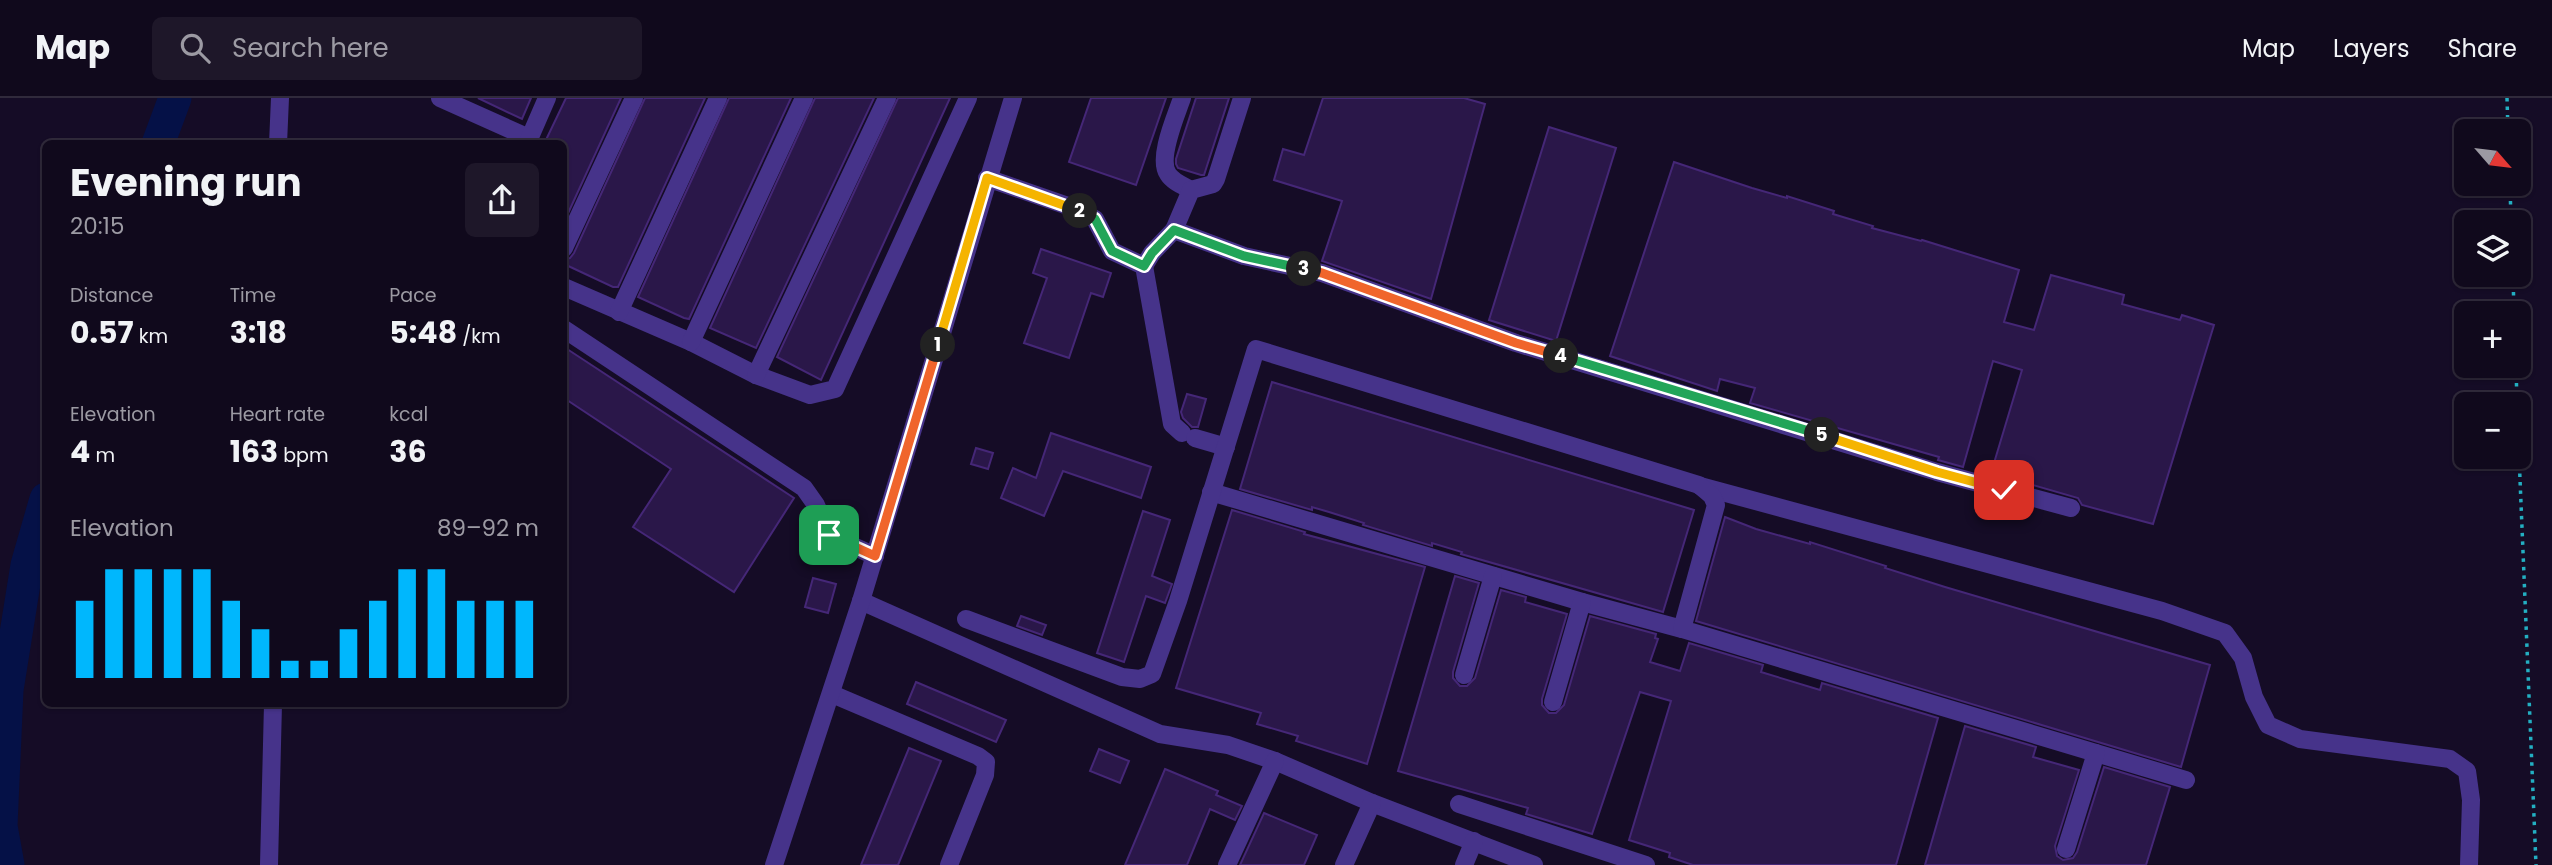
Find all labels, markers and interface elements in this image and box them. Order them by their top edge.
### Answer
search box [152,17,642,80]
text: Map [35,24,110,71]
icon: search [176,29,214,67]
text: Search here [232,30,389,66]
text: Map [2242,32,2295,65]
text: Layers [2333,32,2409,65]
text: Share [2447,32,2517,65]
north arrow [2454,119,2530,196]
map controls [2454,119,2531,469]
text: Evening run [70,156,302,209]
button: share [465,163,539,237]
pin: 2 [1062,194,1098,228]
text: 2 [1074,197,1085,224]
text: 20:15 [70,210,124,242]
button: layers [2454,210,2531,287]
pin: 3 [1286,252,1322,286]
text: 3 [1298,255,1309,282]
text: Distance [70,282,153,309]
text: Time [230,282,276,309]
text: Pace [389,282,437,309]
button: + [2454,301,2531,378]
text: 0.57 [70,311,134,354]
text: 3:18 [230,311,287,354]
text: 5:48 [389,311,457,354]
text: km [134,323,168,350]
text: /km [457,323,501,350]
pin: 1 [920,328,956,362]
text: 1 [934,331,941,358]
pin: 4 [1544,338,1578,374]
text: 4 [1554,342,1567,369]
button: − [2454,392,2531,469]
text: Elevation [70,401,156,428]
text: Heart rate [230,401,325,428]
text: kcal [389,401,428,428]
pin: 5 [1804,418,1840,452]
text: 5 [1815,421,1828,448]
text: 4 [70,430,90,473]
text: 163 [230,430,278,473]
text: 36 [389,430,427,473]
text: m [90,442,115,469]
text: bpm [278,442,329,469]
pin [1974,460,2034,520]
icon: check [1985,471,2023,509]
pin [799,505,859,565]
text: Elevation [70,512,174,544]
text: 89–92 m [437,512,539,544]
icon: arrive [810,516,848,554]

